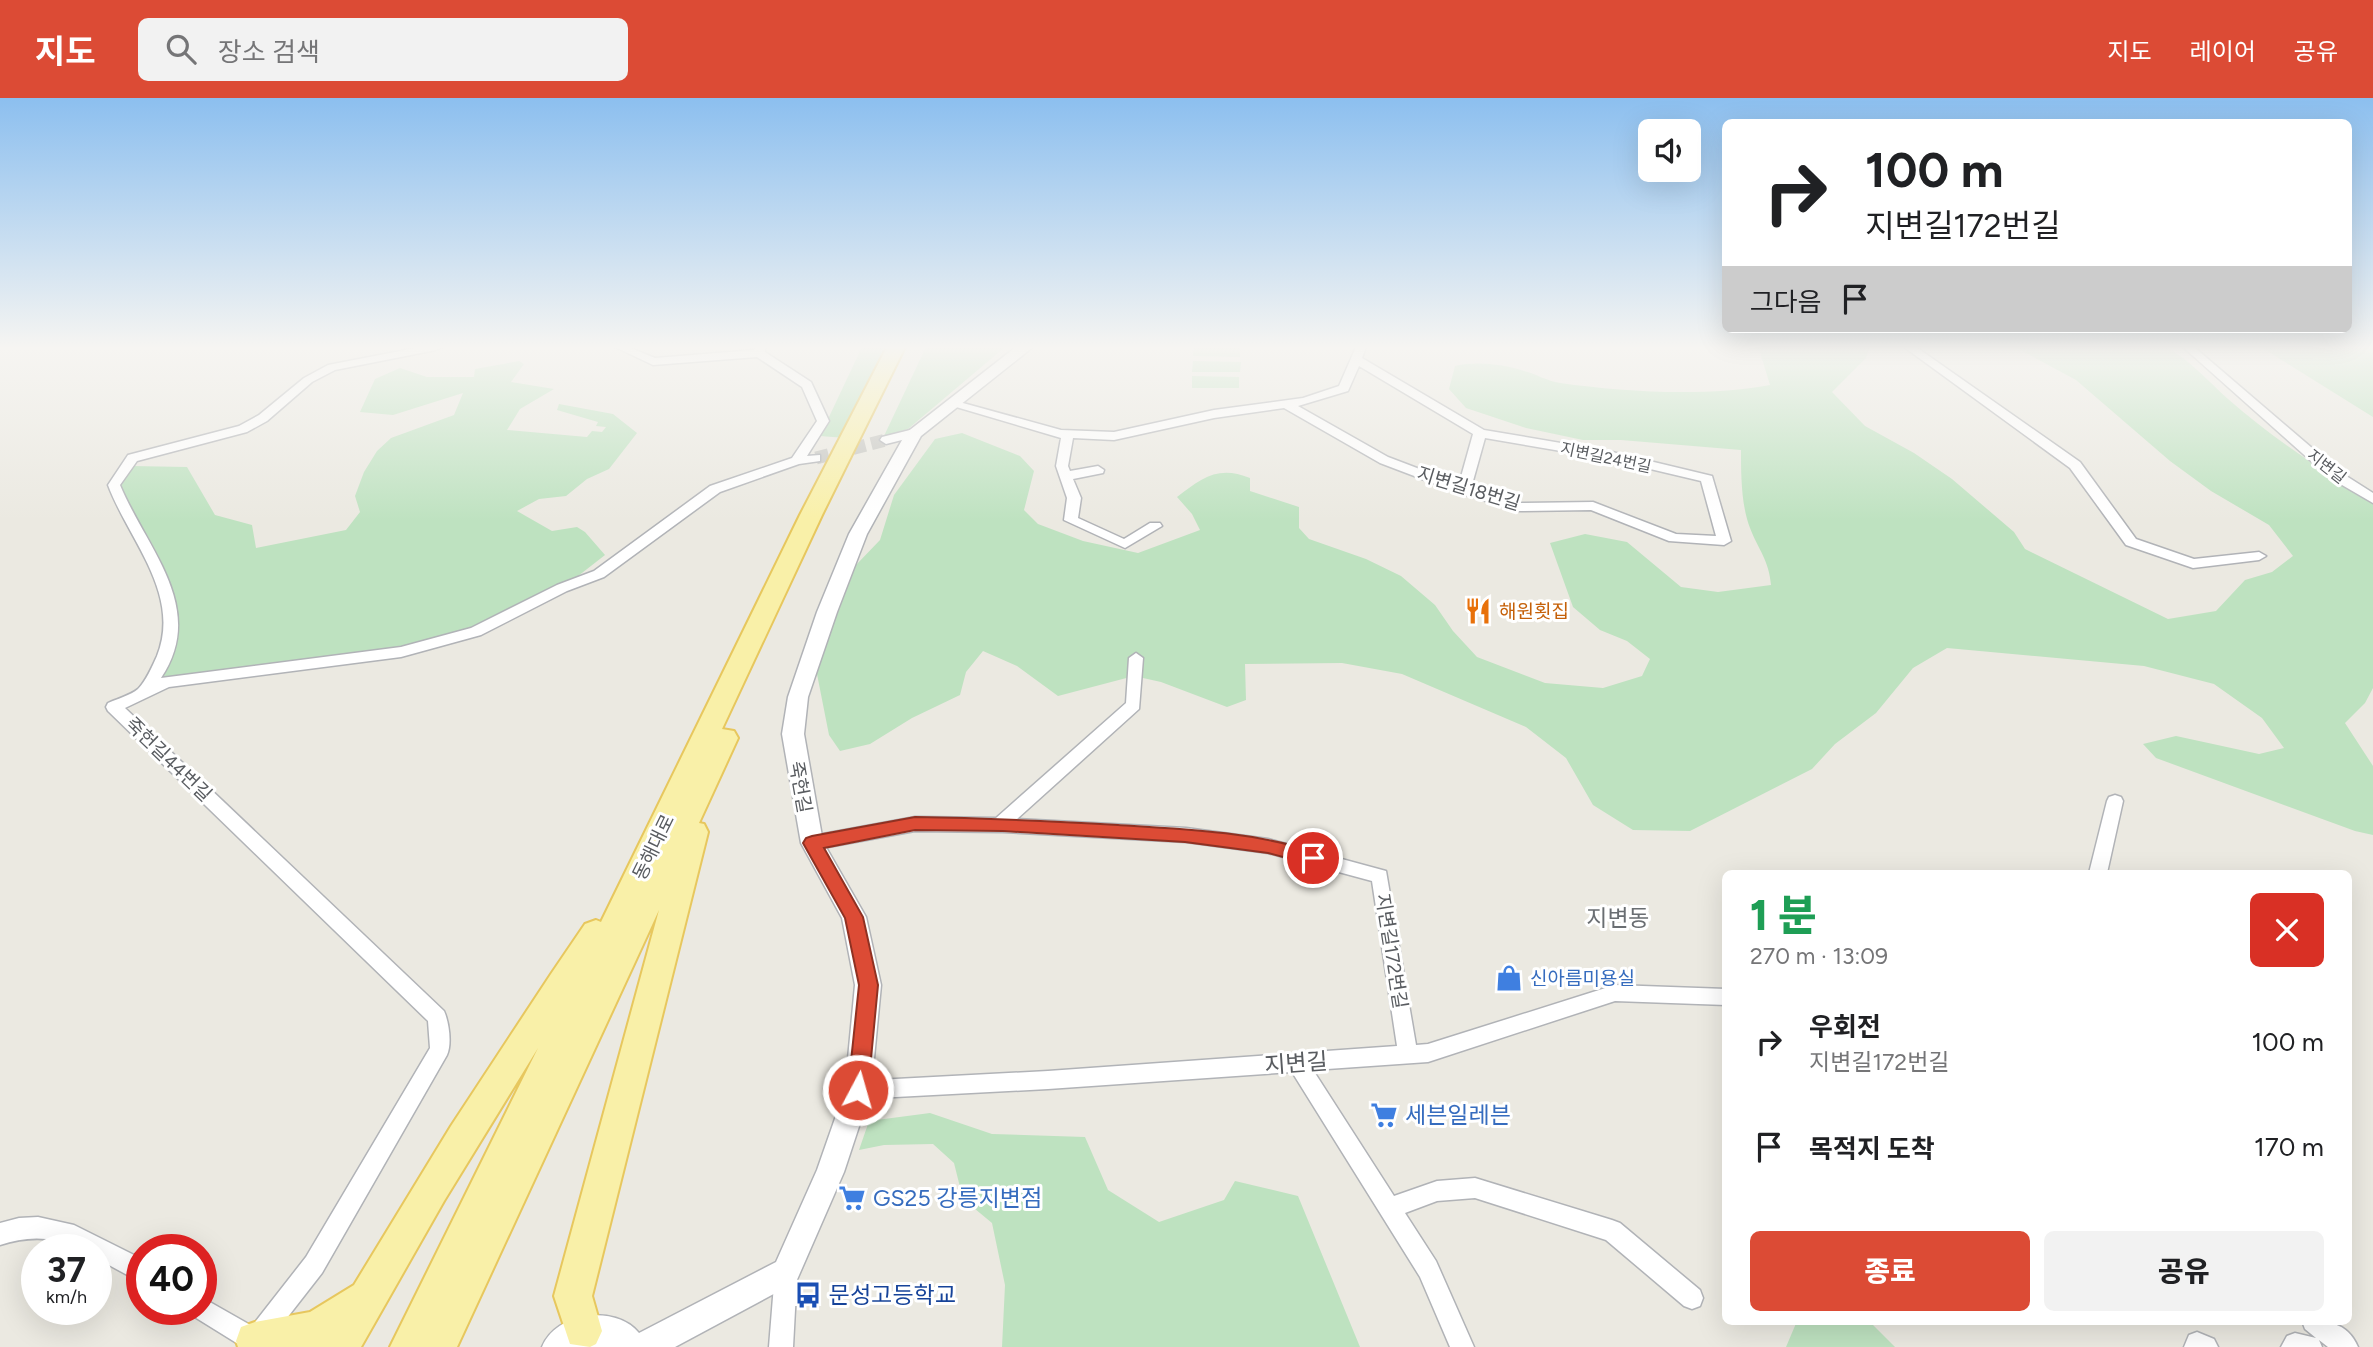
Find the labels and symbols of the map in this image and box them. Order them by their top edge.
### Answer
street label: 지변길24번길 [1559,439,1653,476]
street label: 지변길 [2303,445,2350,487]
street label: 지변길18번길 [1414,462,1523,515]
restaurant icon: 해원횟집 [1463,596,1493,626]
place label: 해원횟집 [1499,600,1569,623]
street label: 죽헌길44번길 [121,713,217,806]
street label: 죽헌길 [785,759,816,815]
street label: 동해대로 [628,811,679,884]
pin [1283,828,1343,888]
street label: 지변길172번길 [1371,892,1412,1010]
district label: 지변동 [1586,904,1650,932]
shop icon: 신아름미용실 [1494,963,1524,993]
place label: 신아름미용실 [1530,967,1635,990]
street label: 지변길 [1263,1047,1329,1079]
position arrow [821,1053,895,1127]
supermarket icon: 세븐일레븐 [1369,1100,1399,1130]
place label: 세븐일레븐 [1405,1101,1511,1129]
supermarket icon: GS25 강릉지변점 [837,1183,867,1213]
place label: GS25 강릉지변점 [873,1184,1042,1212]
speed limit sign: 40 [126,1234,217,1325]
bus stop icon: 문성고등학교 [793,1280,823,1310]
place label: 문성고등학교 [829,1281,956,1309]

